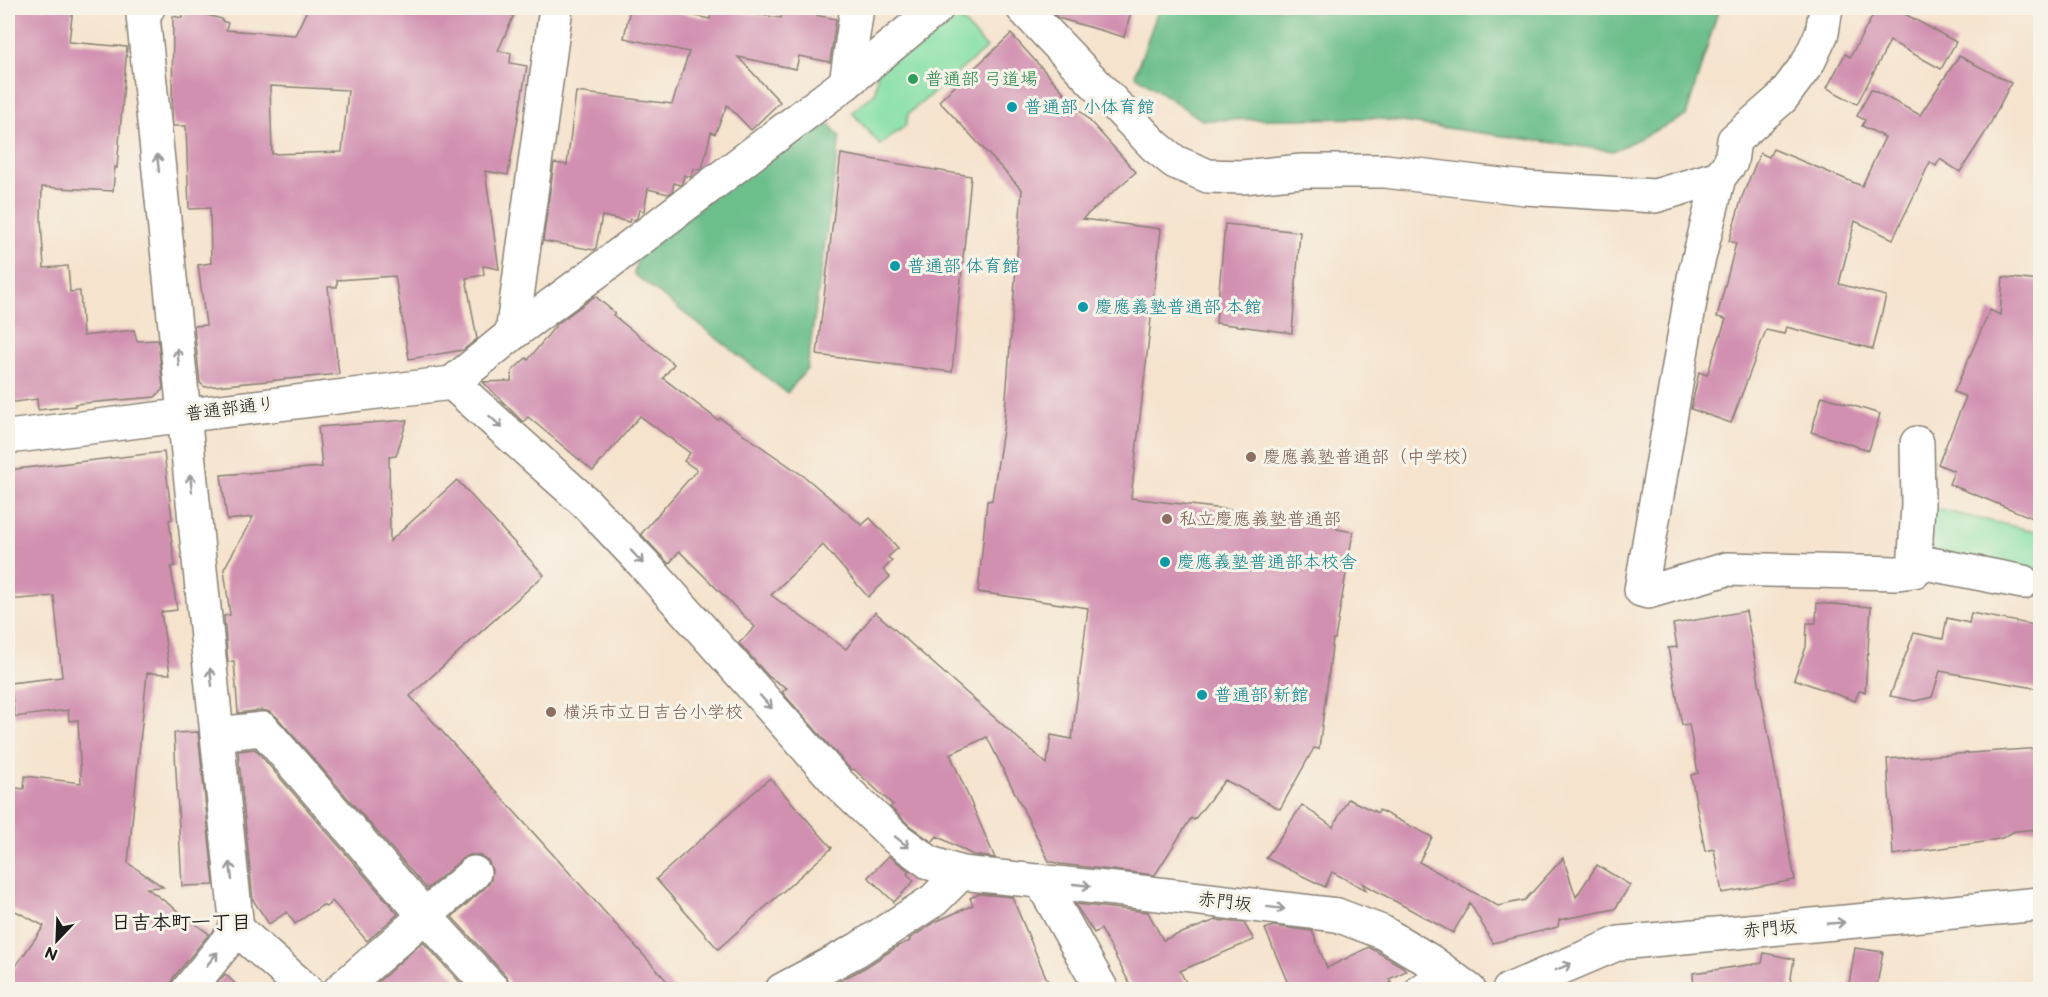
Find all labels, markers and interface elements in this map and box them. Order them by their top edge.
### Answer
place label: 普通部 弓道場 [925,69,1038,90]
marker: 普通部 弓道場 [906,72,920,86]
place label: 普通部 小体育館 [1024,97,1155,118]
marker: 普通部 小体育館 [1005,100,1019,114]
one-way arrow [152,153,163,173]
place label: 普通部 体育館 [907,256,1020,277]
marker: 普通部 体育館 [888,259,902,273]
place label: 慶應義塾普通部 本館 [1095,297,1262,318]
marker: 慶應義塾普通部 本館 [1076,300,1090,314]
one-way arrow [173,347,184,367]
street label: 普通部通り [184,393,276,425]
one-way arrow [488,415,503,429]
place label: 慶應義塾普通部（中学校） [1263,447,1479,468]
marker: 慶應義塾普通部（中学校） [1244,450,1258,464]
one-way arrow [185,473,196,493]
place label: 私立慶應義塾普通部 [1179,509,1341,530]
marker: 私立慶應義塾普通部 [1160,512,1174,526]
one-way arrow [630,549,644,564]
place label: 慶應義塾普通部本校舎 [1177,552,1357,573]
marker: 慶應義塾普通部本校舎 [1158,555,1172,569]
one-way arrow [205,667,216,687]
place label: 普通部 新館 [1214,685,1309,706]
marker: 普通部 新館 [1195,688,1209,702]
one-way arrow [760,694,773,710]
place label: 横浜市立日吉台小学校 [563,702,743,723]
marker: 横浜市立日吉台小学校 [544,705,558,719]
one-way arrow [894,836,910,849]
one-way arrow [225,861,236,881]
one-way arrow [1072,880,1092,891]
street label: 赤門坂 [1197,888,1253,916]
one-way arrow [1266,903,1285,914]
north arrow [27,910,87,970]
district label: 日吉本町一丁目 [111,911,251,935]
street label: 赤門坂 [1742,916,1798,942]
one-way arrow [1825,917,1845,928]
text: N [42,941,61,964]
one-way arrow [206,951,219,967]
one-way arrow [1553,961,1571,972]

